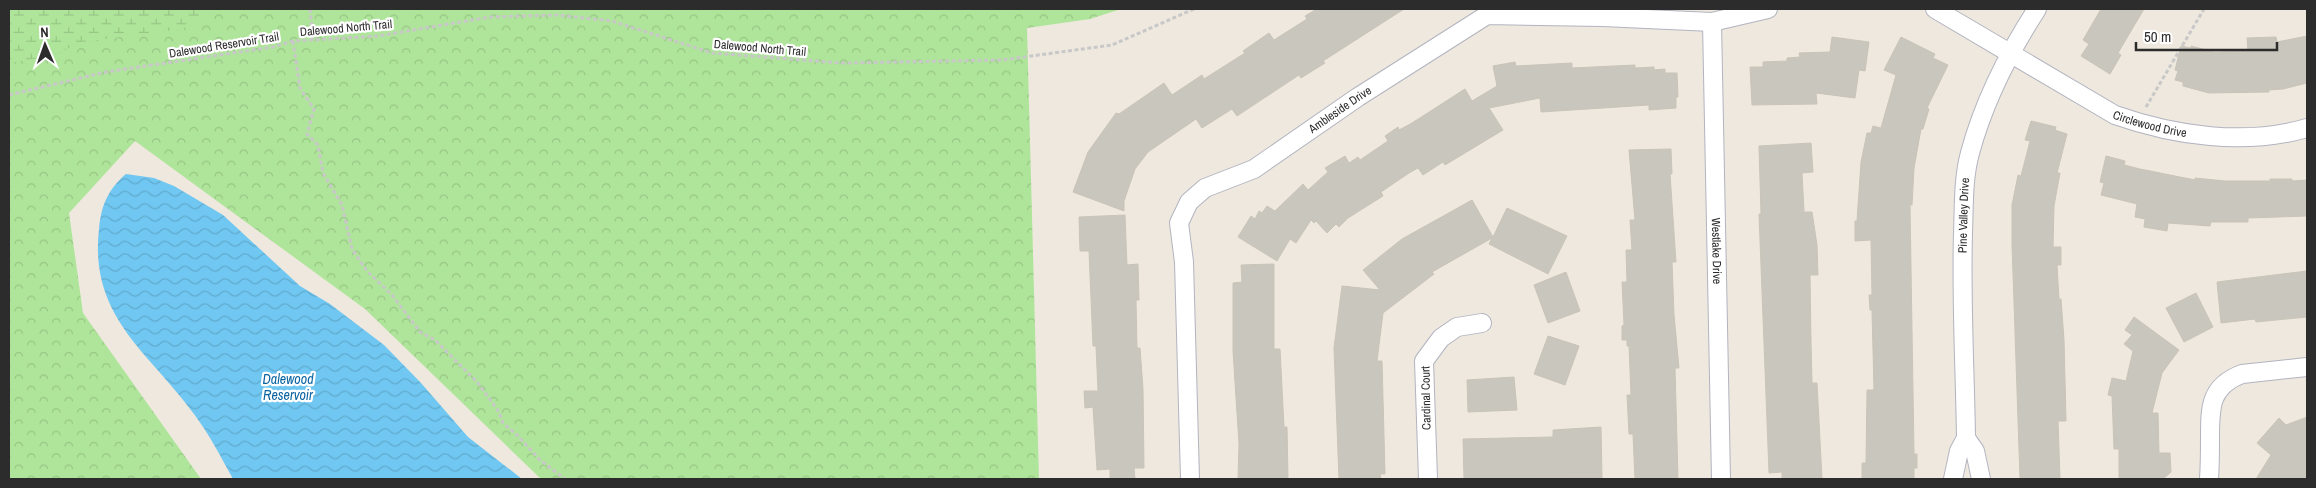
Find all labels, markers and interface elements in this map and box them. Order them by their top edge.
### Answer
street label: Dalewood North Trail [299,16,393,40]
north arrow [20,20,70,70]
scale bar [2136,20,2277,52]
text: N [40,23,49,41]
text: 50 m [2144,26,2171,47]
street label: Dalewood Reservoir Trail [168,28,280,62]
street label: Dalewood North Trail [713,36,807,60]
street label: Ambleside Drive [1305,82,1375,137]
street label: Circlewood Drive [2111,107,2188,141]
street label: Pine Valley Drive [1955,177,1973,253]
street label: Westlake Drive [1708,217,1725,284]
street label: Cardinal Court [1417,366,1435,430]
water label: Dalewood Reservoir [262,370,314,404]

